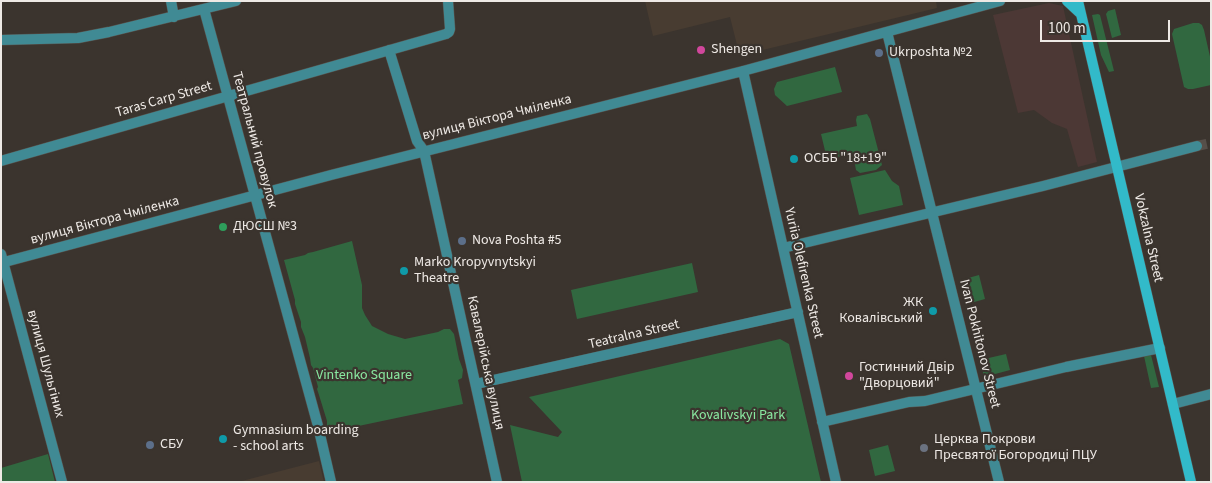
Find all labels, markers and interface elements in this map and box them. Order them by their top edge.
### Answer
scale bar [1042,10,1172,42]
text: 100 m [1048,18,1086,39]
place label: Shengen [711,42,762,58]
marker: Shengen [695,44,707,56]
place label: Ukrposhta №2 [889,45,972,61]
marker: Ukrposhta №2 [873,47,885,59]
street label: Театральний провулок [228,70,280,210]
street label: Taras Carp Street [114,78,214,122]
street label: вулиця Віктора Чміленка [421,91,573,145]
place label: ОСББ "18+19" [804,151,887,167]
marker: ОСББ "18+19" [788,153,800,165]
street label: Vokzalna Street [1130,192,1166,284]
street label: вулиця Віктора Чміленка [29,193,181,249]
street label: Yuriia Olefirenka Street [780,206,826,340]
place label: ДЮСШ №3 [233,219,297,235]
marker: ДЮСШ №3 [217,221,229,233]
place label: Nova Poshta #5 [472,233,562,249]
marker: Nova Poshta #5 [456,235,468,247]
place label: Marko Kropyvnytskyi Theatre [414,255,536,288]
marker: Marko Kropyvnytskyi Theatre [398,265,410,277]
street label: Ivan Pokhitonov Street [955,278,1003,410]
street label: Кавалерійська вулиця [463,294,507,432]
place label: ЖК Ковалівський [839,295,923,328]
marker: ЖК Ковалівський [927,305,939,317]
street label: вулиця Шульгіних [23,308,67,420]
street label: Teatralna Street [587,316,681,354]
place label: Гостинний Двір "Дворцовий" [859,360,954,392]
park label: Vintenko Square [316,368,412,384]
marker: Гостинний Двір "Дворцовий" [843,370,855,382]
park label: Kovalivskyi Park [691,408,785,424]
place label: Gymnasium boarding - school arts [233,423,359,456]
place label: Церква Покрови Пресвятої Богородиці ПЦУ [934,432,1097,464]
marker: Gymnasium boarding - school arts [217,433,229,445]
place label: СБУ [160,437,183,453]
marker: СБУ [144,439,156,451]
marker: Церква Покрови Пресвятої Богородиці ПЦУ [918,442,930,454]

